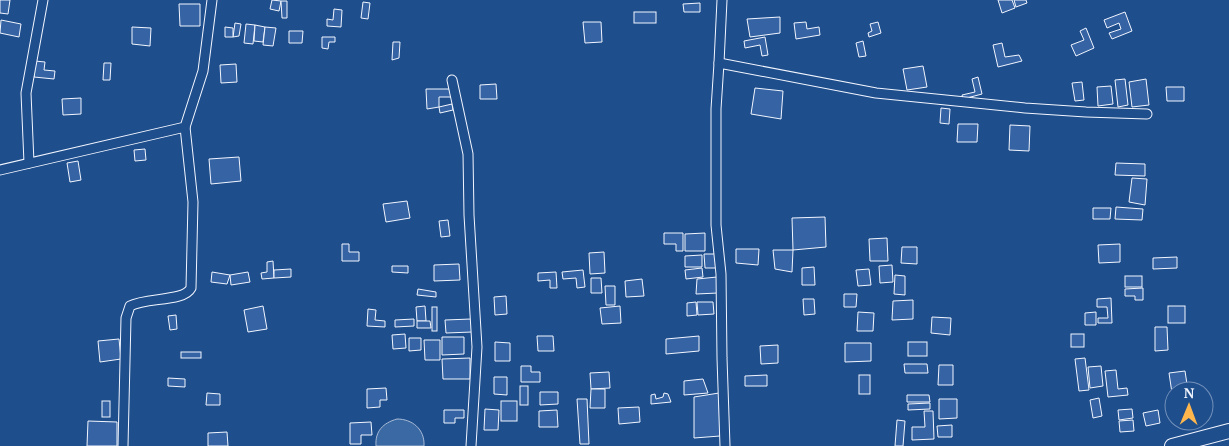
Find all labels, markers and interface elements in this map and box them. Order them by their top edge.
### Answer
north arrow [1164,381,1214,431]
text: N [1184,383,1195,402]

